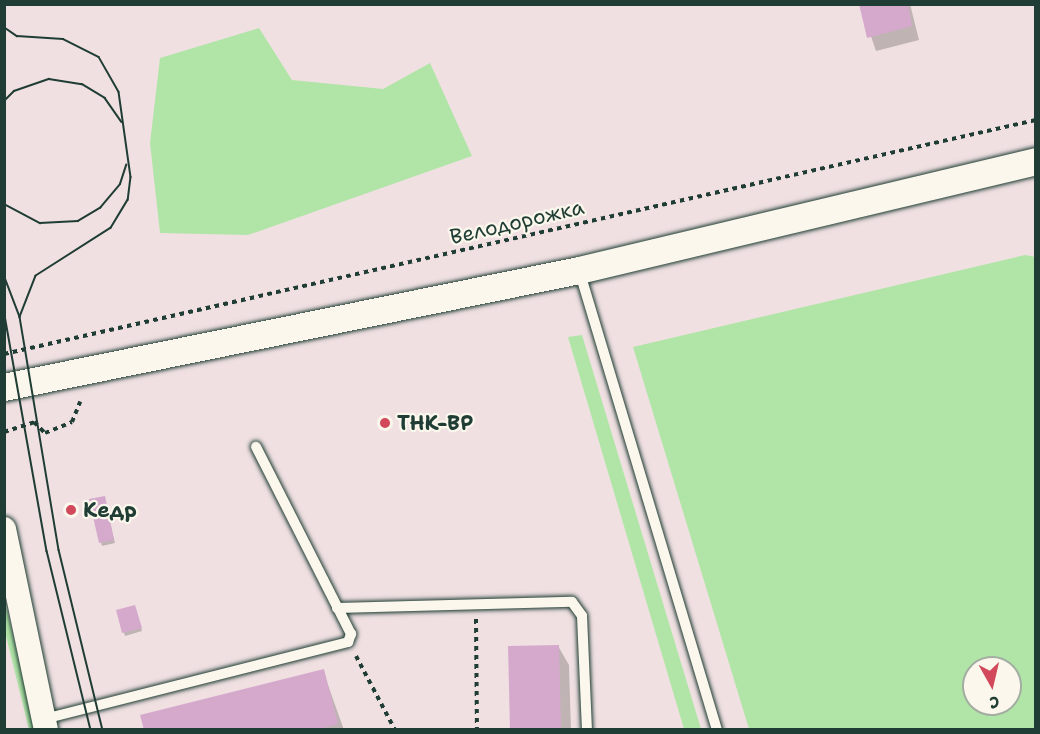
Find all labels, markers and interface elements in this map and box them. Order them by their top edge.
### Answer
street label: Велодорожка [447,194,587,250]
place label: ТНК-ВР [397,410,473,436]
marker: ТНК-ВР [378,416,392,430]
place label: Кедр [83,497,137,523]
marker: Кедр [64,503,78,517]
north arrow [962,656,1022,716]
text: С [988,691,1001,713]

